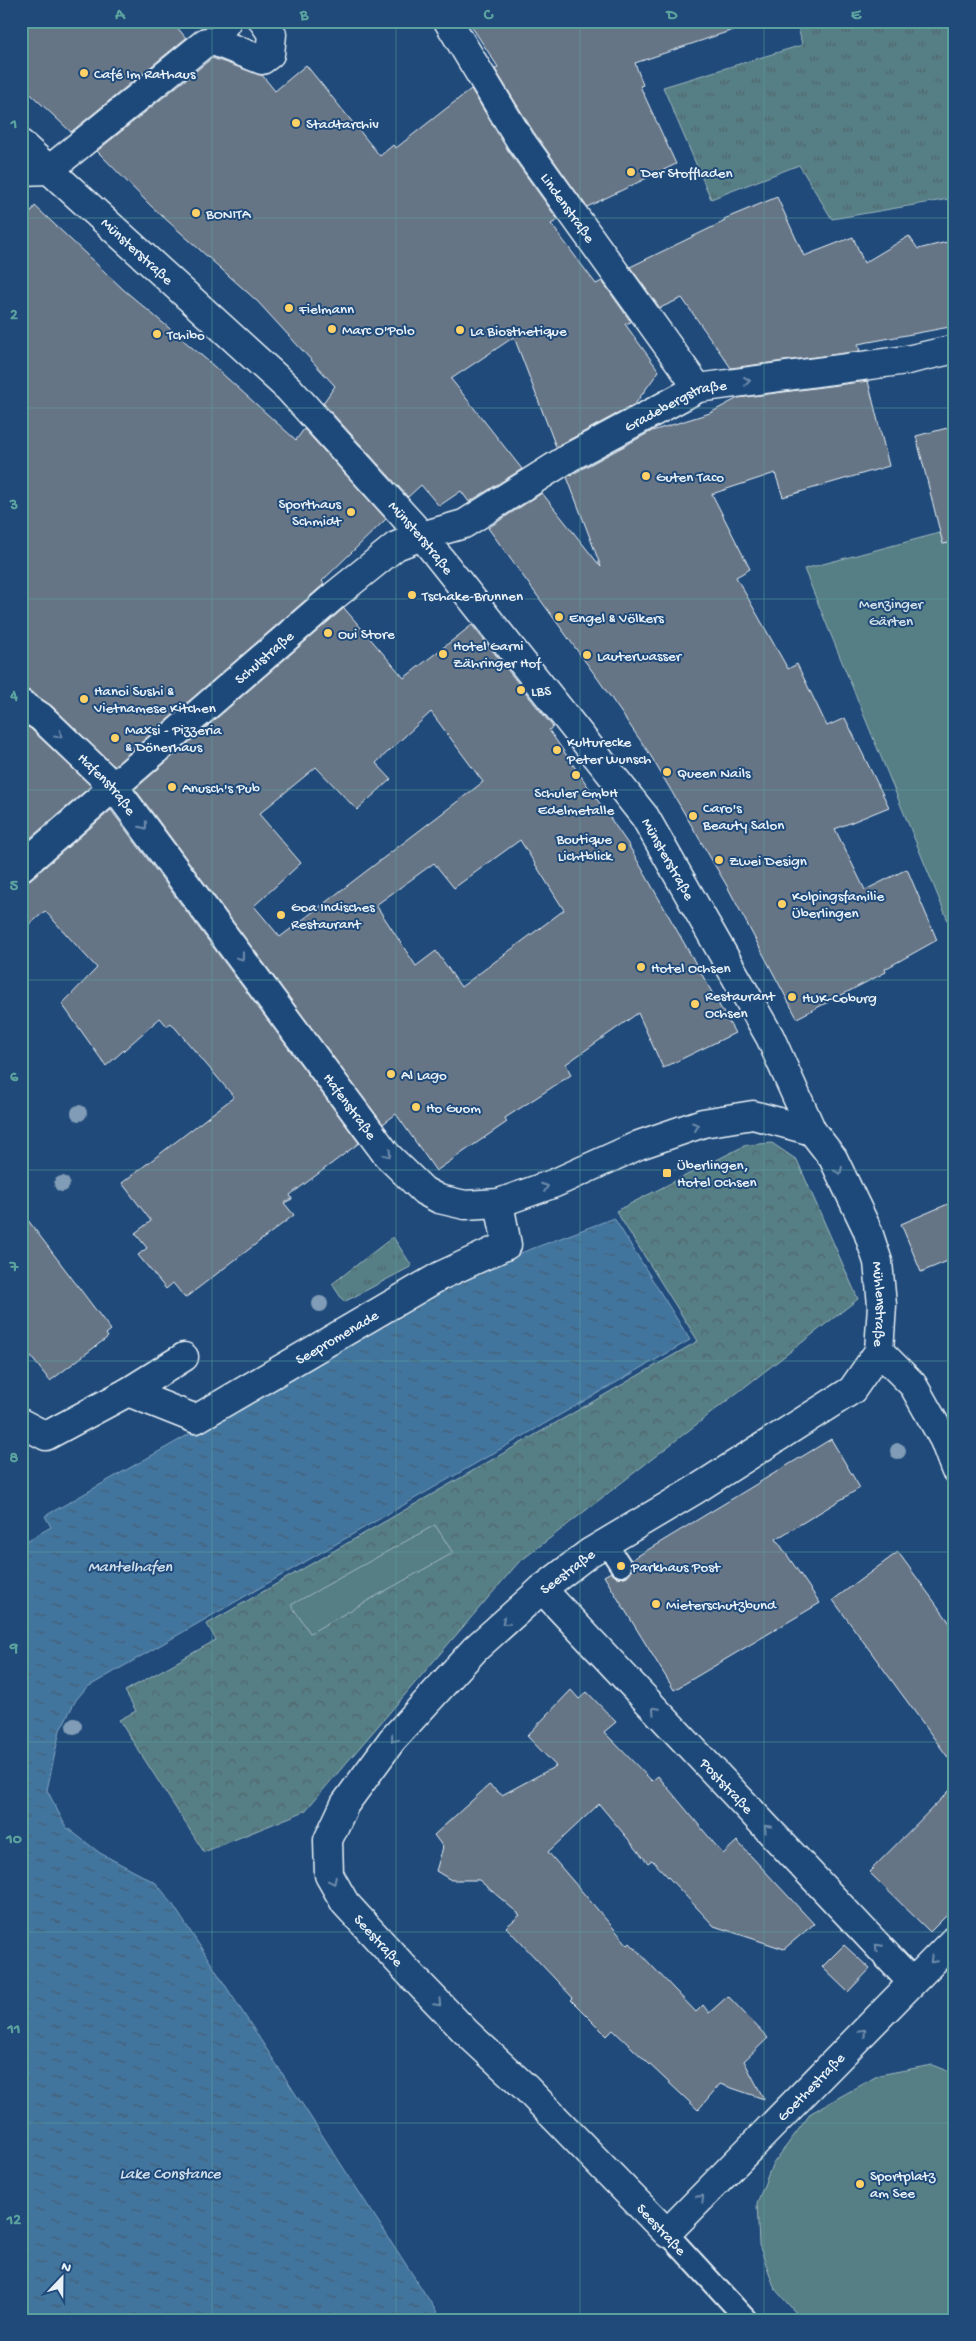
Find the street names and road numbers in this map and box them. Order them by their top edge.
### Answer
street label: Lindenstraße [536,170,598,247]
street label: Münsterstraße [96,215,176,290]
street label: Gradebergstraße [622,377,728,437]
street label: Münsterstraße [384,498,456,579]
street label: Schulstraße [232,628,299,689]
street label: Hafenstraße [73,750,139,820]
street label: Münsterstraße [637,815,697,904]
street label: Hafenstraße [318,1070,380,1144]
street label: Mühlenstraße [867,1261,889,1348]
street label: Seepromenade [293,1307,383,1370]
street label: Seestraße [537,1546,600,1599]
street label: Poststraße [694,1755,756,1819]
street label: Seestraße [349,1911,406,1971]
street label: Goethestraße [774,2050,850,2126]
street label: Seestraße [632,2201,689,2260]

